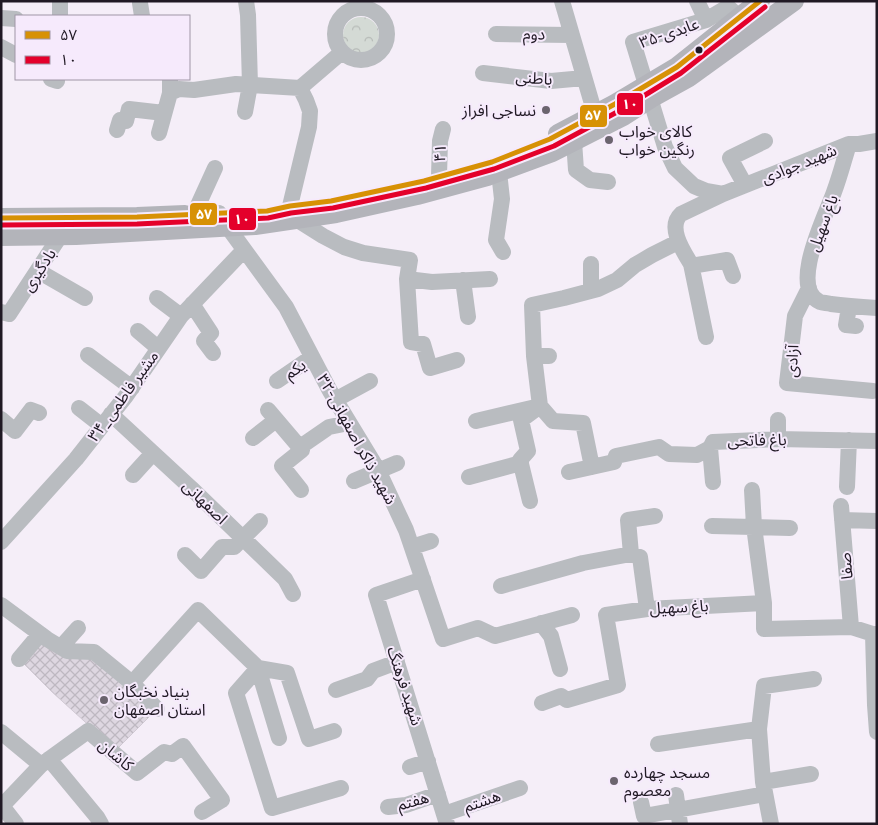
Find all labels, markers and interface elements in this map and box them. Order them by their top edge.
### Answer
street label: ۳۵-عابدی [637,14,701,52]
legend [15,15,190,80]
street label: دوم [523,24,545,47]
text: ۵۷ [60,26,78,44]
unlabelled marker [694,45,704,55]
text: ۱۰ [60,51,77,69]
street label: باطنی [515,67,553,89]
line badge: ۱۰ [616,92,644,116]
text: ۱۰ [622,96,638,113]
place label: نساجی افراز [461,101,536,120]
marker: نساجی افراز [540,104,552,116]
line badge: ۵۷ [579,104,608,128]
text: ۵۷ [585,107,601,124]
place label: کالای خواب رنگین خواب [619,122,695,159]
marker: کالای خواب رنگین خواب [603,134,615,146]
street label: شهید جوادی [759,140,839,188]
street label: ۴۱ [430,143,450,163]
street label: باغ سهیل [804,192,845,255]
line badge: ۵۷ [189,202,218,226]
text: ۵۷ [196,206,212,223]
line badge: ۱۰ [228,207,257,231]
text: ۱۰ [234,211,250,228]
street label: بادگیری [18,245,60,295]
street label: آزادی [782,343,802,378]
street label: ۳۴_مشیر فاطمی [84,347,162,445]
street label: یکم [281,355,311,385]
street label: ۳۲-شهید ذاکر اصفهانی [313,370,401,508]
street label: باغ فاتحی [727,430,787,453]
street label: اصفهانی [179,476,231,528]
street label: صفا [835,552,857,580]
street label: باغ سهیل [649,596,709,621]
street label: شهید فرهنگ [383,644,427,728]
place label: بنیاد نخبگان استان اصفهان [114,682,206,719]
marker: بنیاد نخبگان استان اصفهان [98,694,110,706]
street label: کاشان [95,735,138,775]
place label: مسجد چهارده معصوم [624,763,710,803]
marker: مسجد چهارده معصوم [608,775,620,787]
street label: هشتم [461,786,504,819]
street label: هفتم [395,788,432,817]

